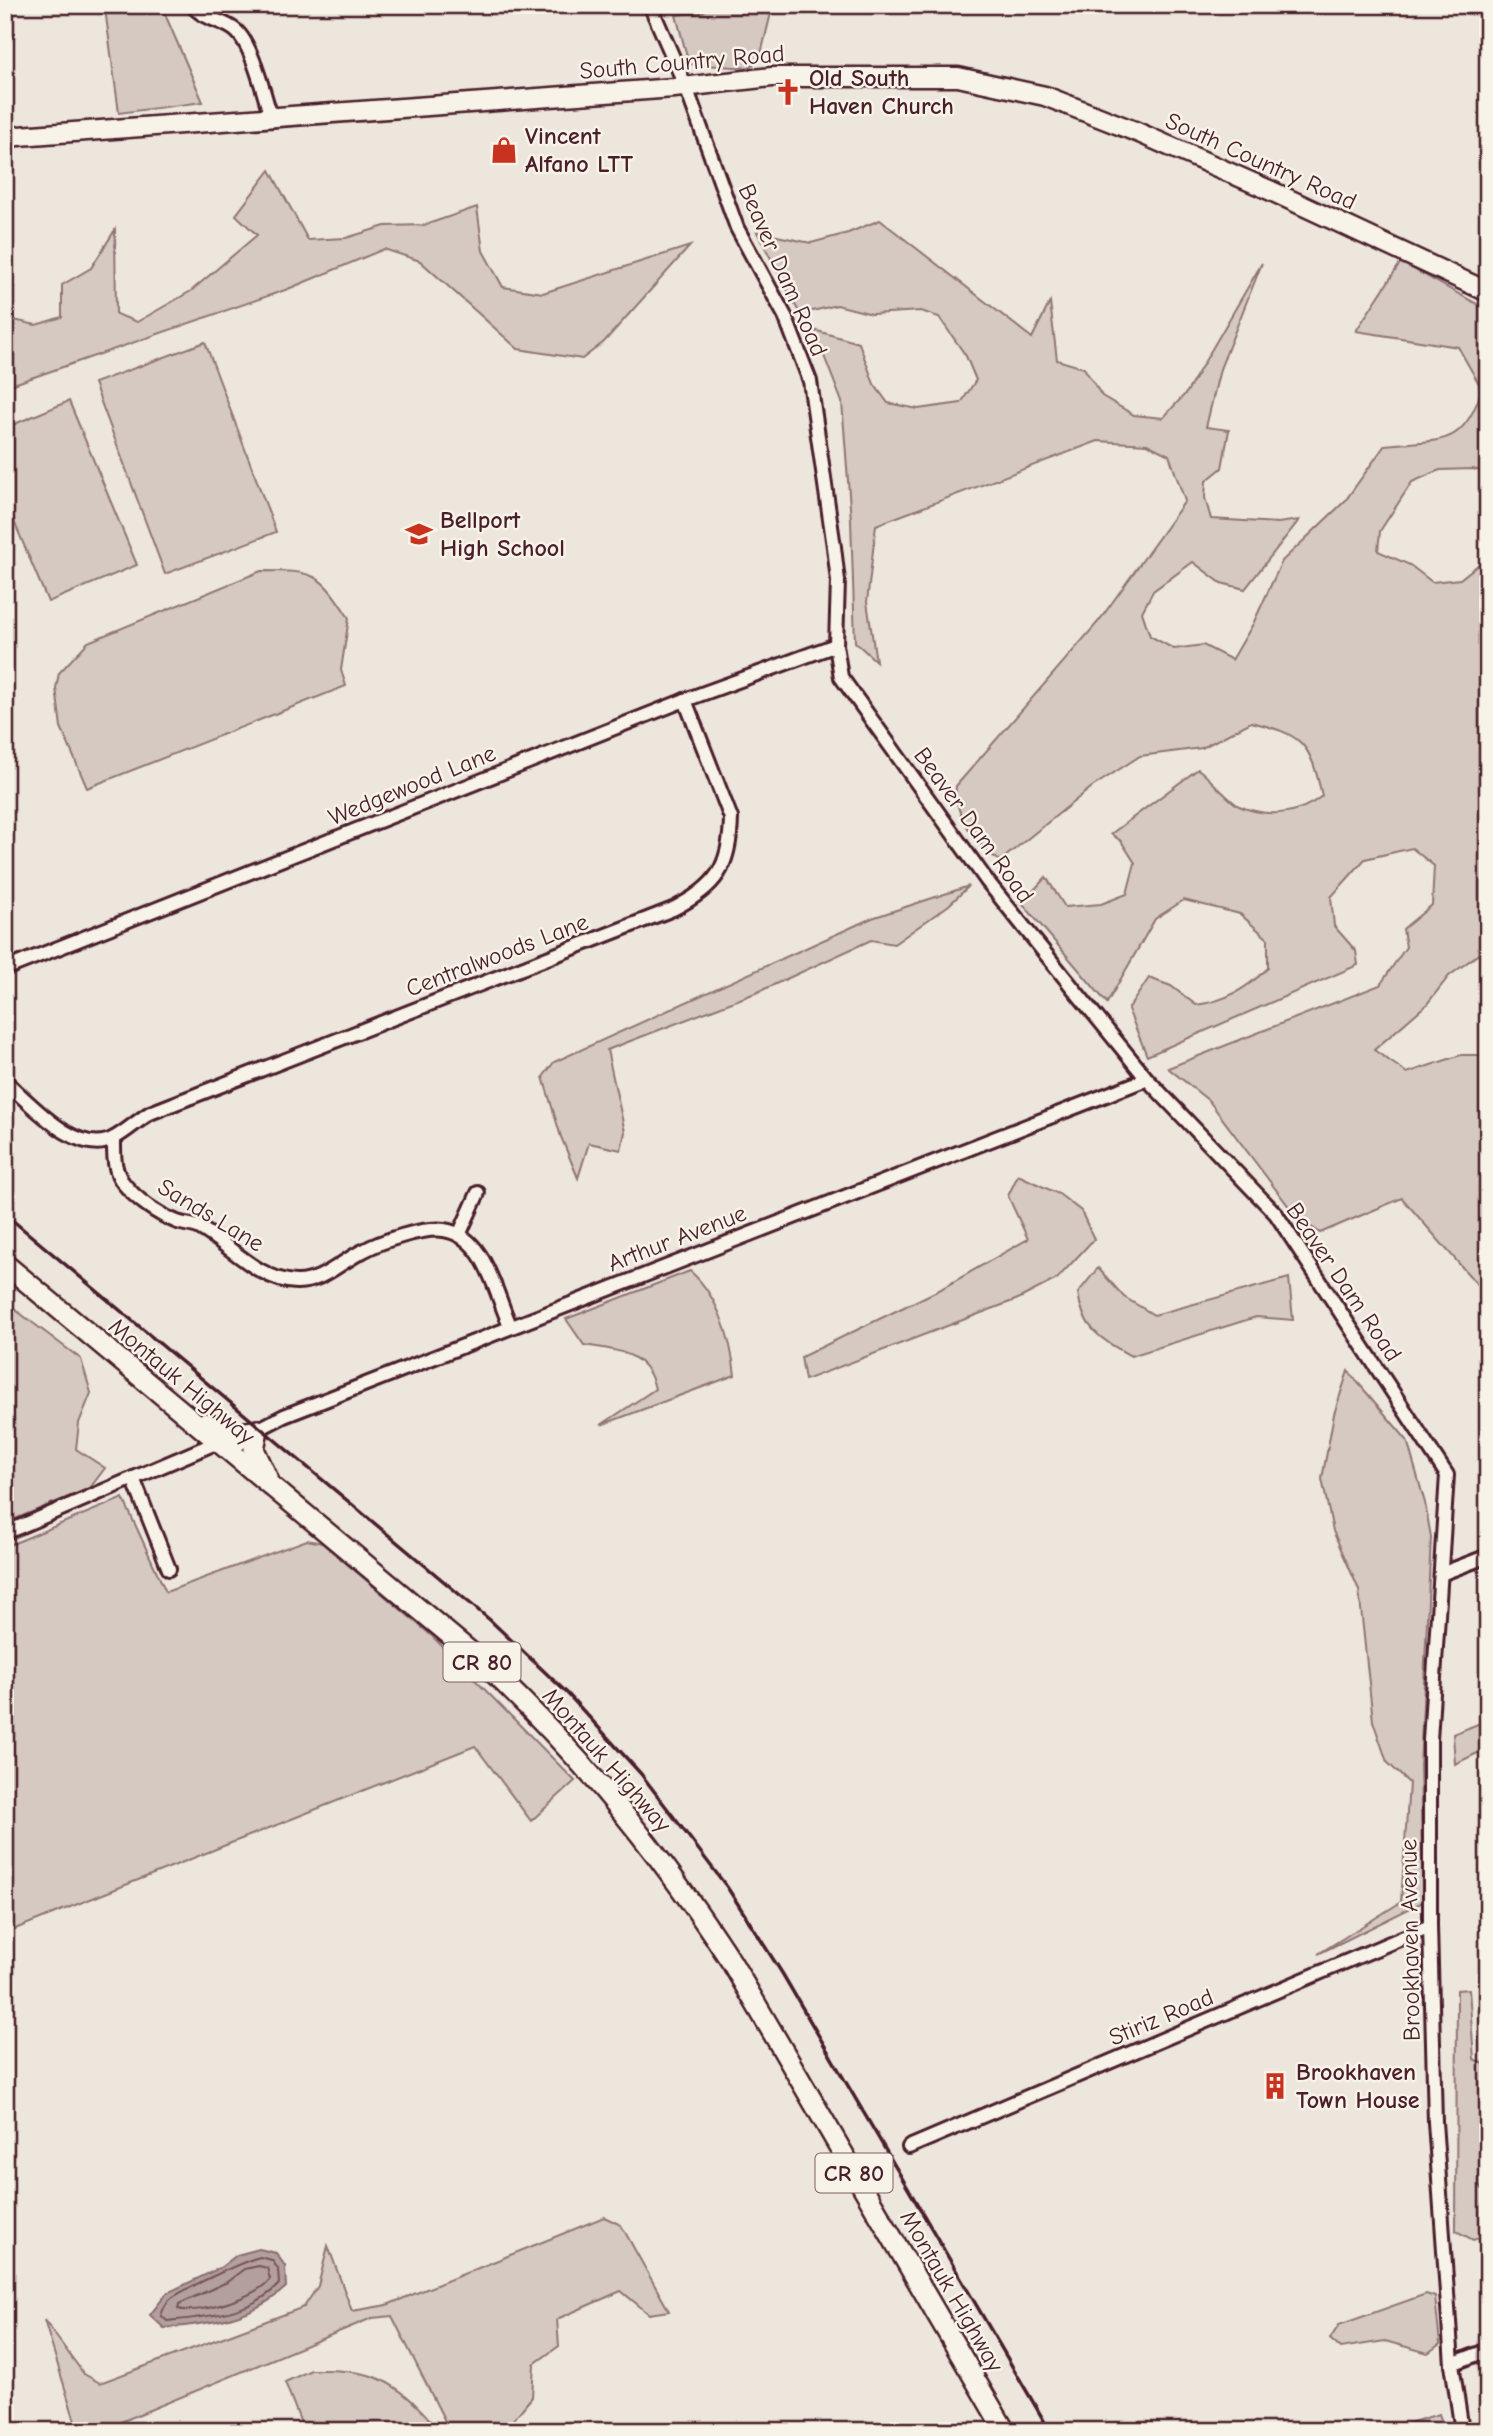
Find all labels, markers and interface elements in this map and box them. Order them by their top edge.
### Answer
street label: South Country Road [578,39,786,85]
place label: Old South Haven Church [809,64,954,120]
church icon: Old South Haven Church [773,77,803,107]
street label: South Country Road [1161,106,1361,216]
place label: Vincent Alfano LTT [525,122,634,178]
shop icon: Vincent Alfano LTT [489,135,519,165]
street label: Beaver Dam Road [732,180,834,360]
place label: Bellport High School [440,506,565,562]
school or university icon: Bellport High School [404,519,434,549]
street label: Wedgewood Lane [324,739,500,831]
street label: Beaver Dam Road [908,742,1040,908]
street label: Centralwoods Lane [402,907,592,1003]
street label: Sands Lane [153,1172,269,1258]
street label: Beaver Dam Road [1281,1197,1407,1367]
street label: Arthur Avenue [604,1199,750,1277]
street label: Montauk Highway [103,1312,261,1450]
road number: CR 80 [444,1642,520,1681]
street label: Montauk Highway [537,1682,677,1838]
street label: Brookhaven Avenue [1394,1839,1426,2041]
street label: Stiriz Road [1105,1982,1217,2052]
place label: Brookhaven Town House [1296,2058,1420,2114]
building icon: Brookhaven Town House [1260,2071,1290,2101]
road number: CR 80 [816,2154,892,2192]
street label: Montauk Highway [894,2205,1010,2377]

